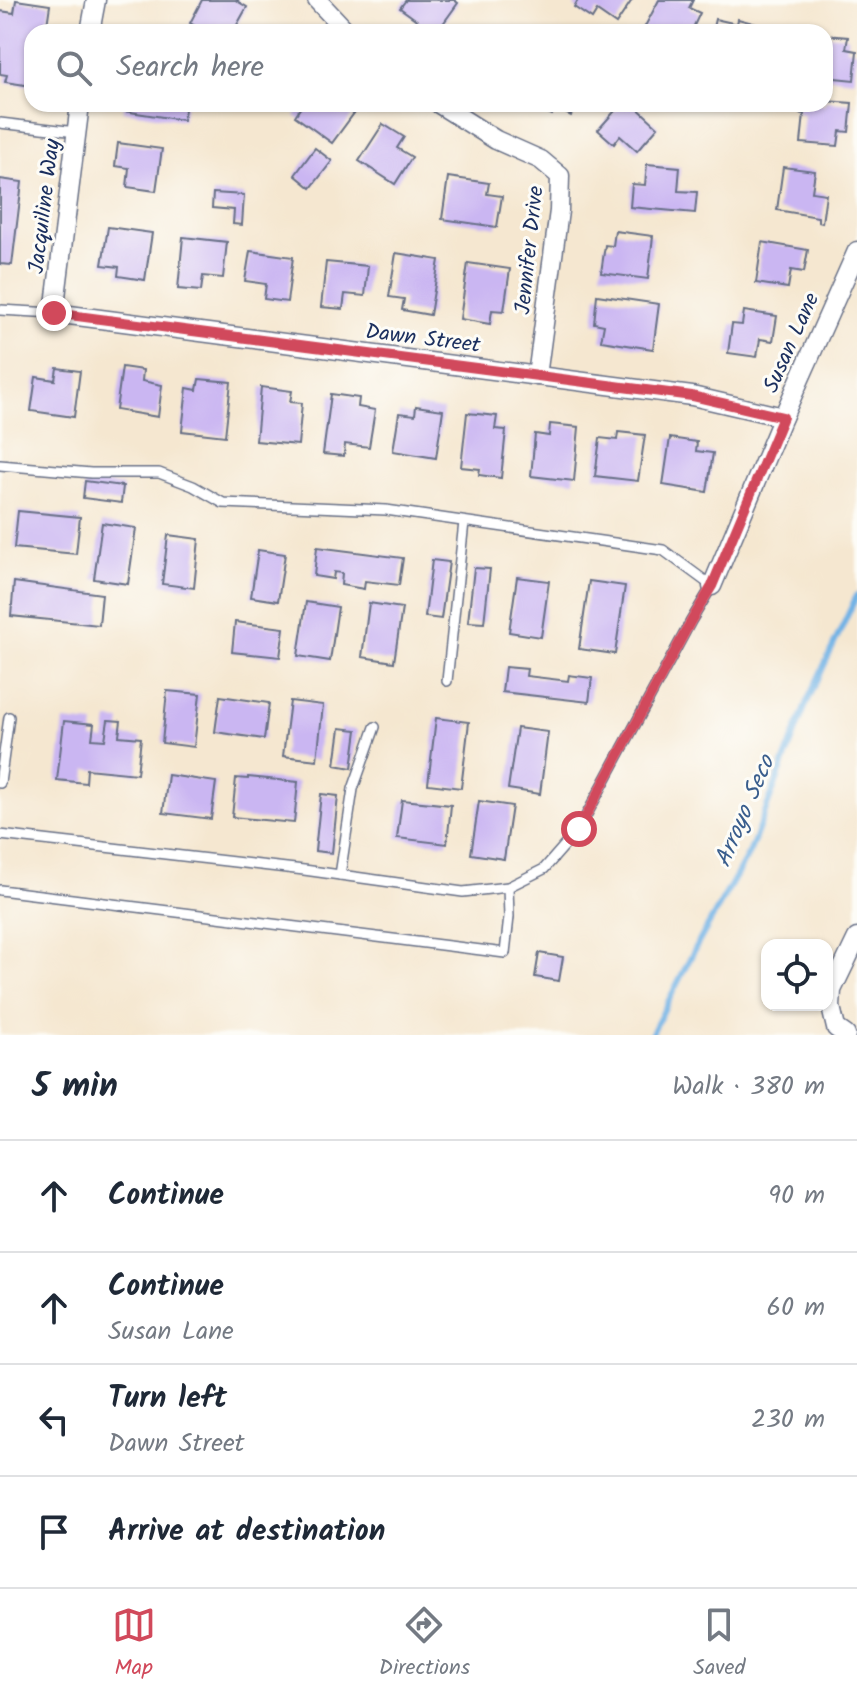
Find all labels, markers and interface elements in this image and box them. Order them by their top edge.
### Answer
search box [24,24,833,112]
text: Search here [116,44,264,92]
icon: search [52,46,96,90]
street label: Jacquiline Way [20,136,71,276]
street label: Jennifer Drive [506,184,555,316]
street label: Susan Lane [755,287,830,399]
route end [36,295,72,331]
street label: Dawn Street [363,315,483,364]
water label: Arroyo Seco [704,748,787,874]
route start [561,811,597,847]
map controls [761,939,833,1011]
button: locate [761,939,833,1011]
text: 5 min [32,1060,118,1114]
text: Walk · 380 m [672,1066,825,1108]
text: Continue [108,1172,224,1220]
icon: ahead [32,1174,76,1218]
text: 90 m [768,1175,825,1217]
text: Continue [108,1263,224,1311]
icon: ahead [32,1286,76,1330]
text: 60 m [766,1287,825,1329]
text: Susan Lane [108,1311,234,1353]
text: Turn left [108,1375,227,1423]
icon: left [32,1398,76,1442]
text: 230 m [751,1399,825,1441]
text: Dawn Street [108,1423,245,1465]
text: Arrive at destination [108,1508,385,1556]
icon: arrive [32,1510,76,1554]
tab: Map [112,1603,156,1686]
tab: Directions [379,1603,470,1686]
tab: Saved [693,1603,745,1686]

